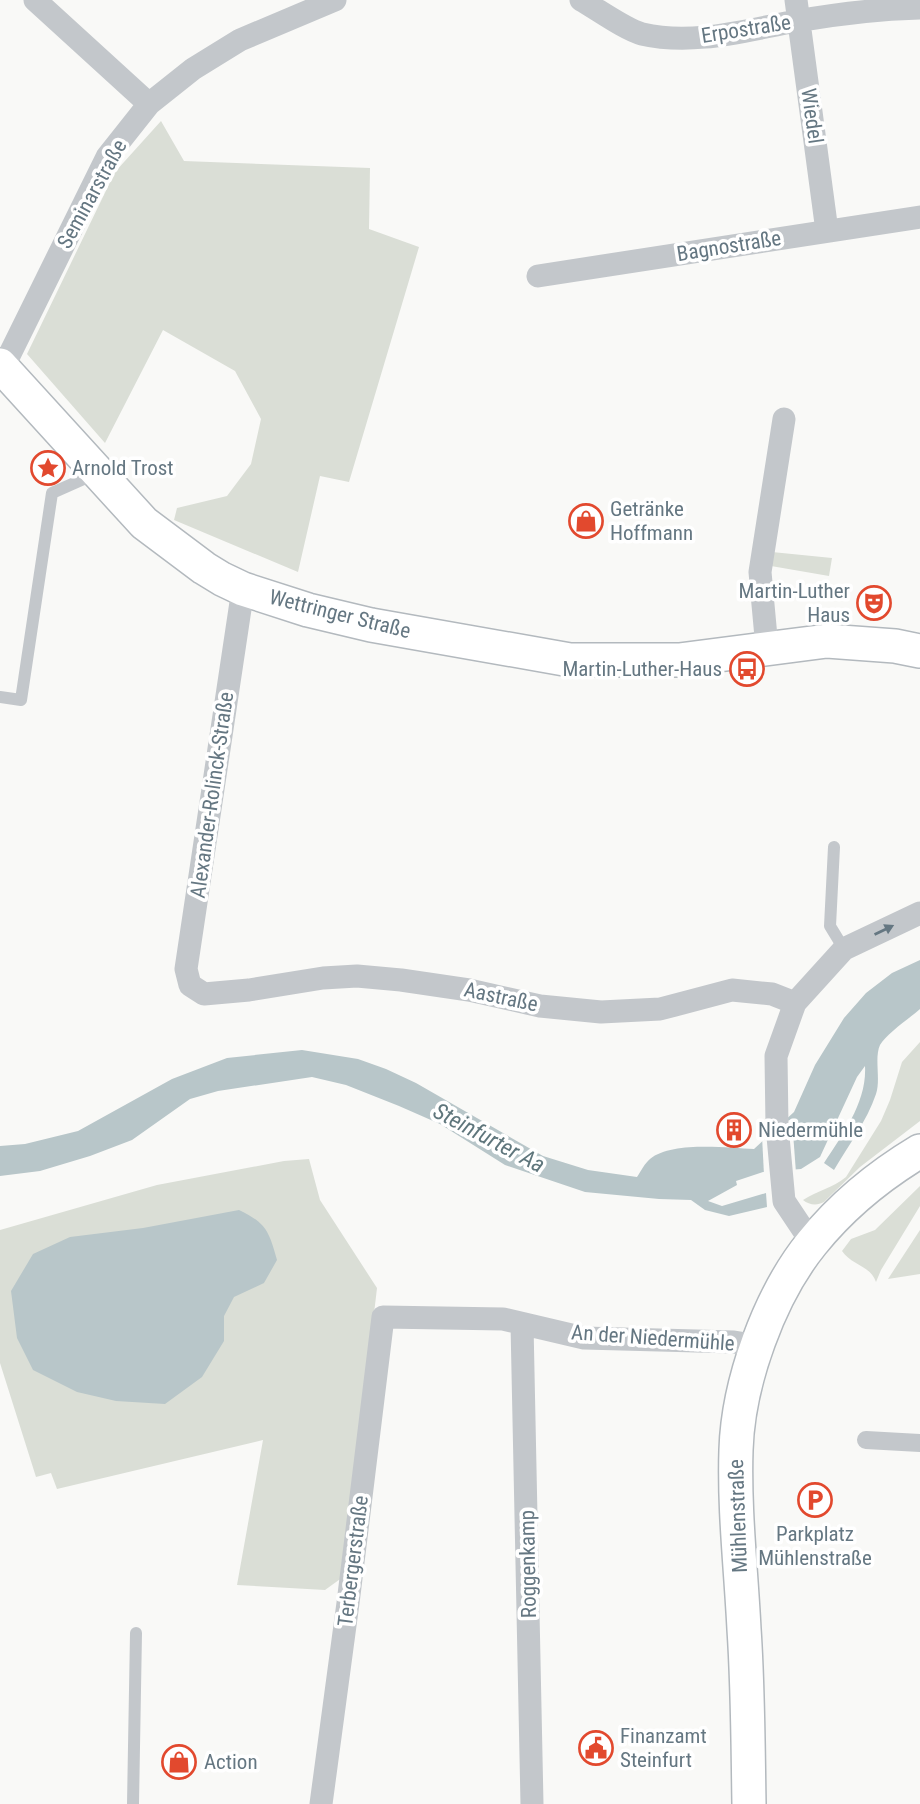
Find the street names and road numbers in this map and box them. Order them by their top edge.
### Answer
street label: Erpostraße [699,10,793,48]
street label: Wiedel [796,87,828,145]
street label: Seminarstraße [52,135,132,253]
street label: Bagnostraße [675,226,783,266]
street label: Wettringer Straße [267,585,413,643]
street label: Alexander-Rolinck-Straße [186,690,238,900]
street label: Aastraße [462,977,540,1017]
street label: An der Niedermühle [571,1320,736,1356]
street label: Mühlenstraße [724,1459,752,1573]
street label: Terbergerstraße [333,1494,373,1628]
street label: Roggenkamp [515,1510,541,1618]

